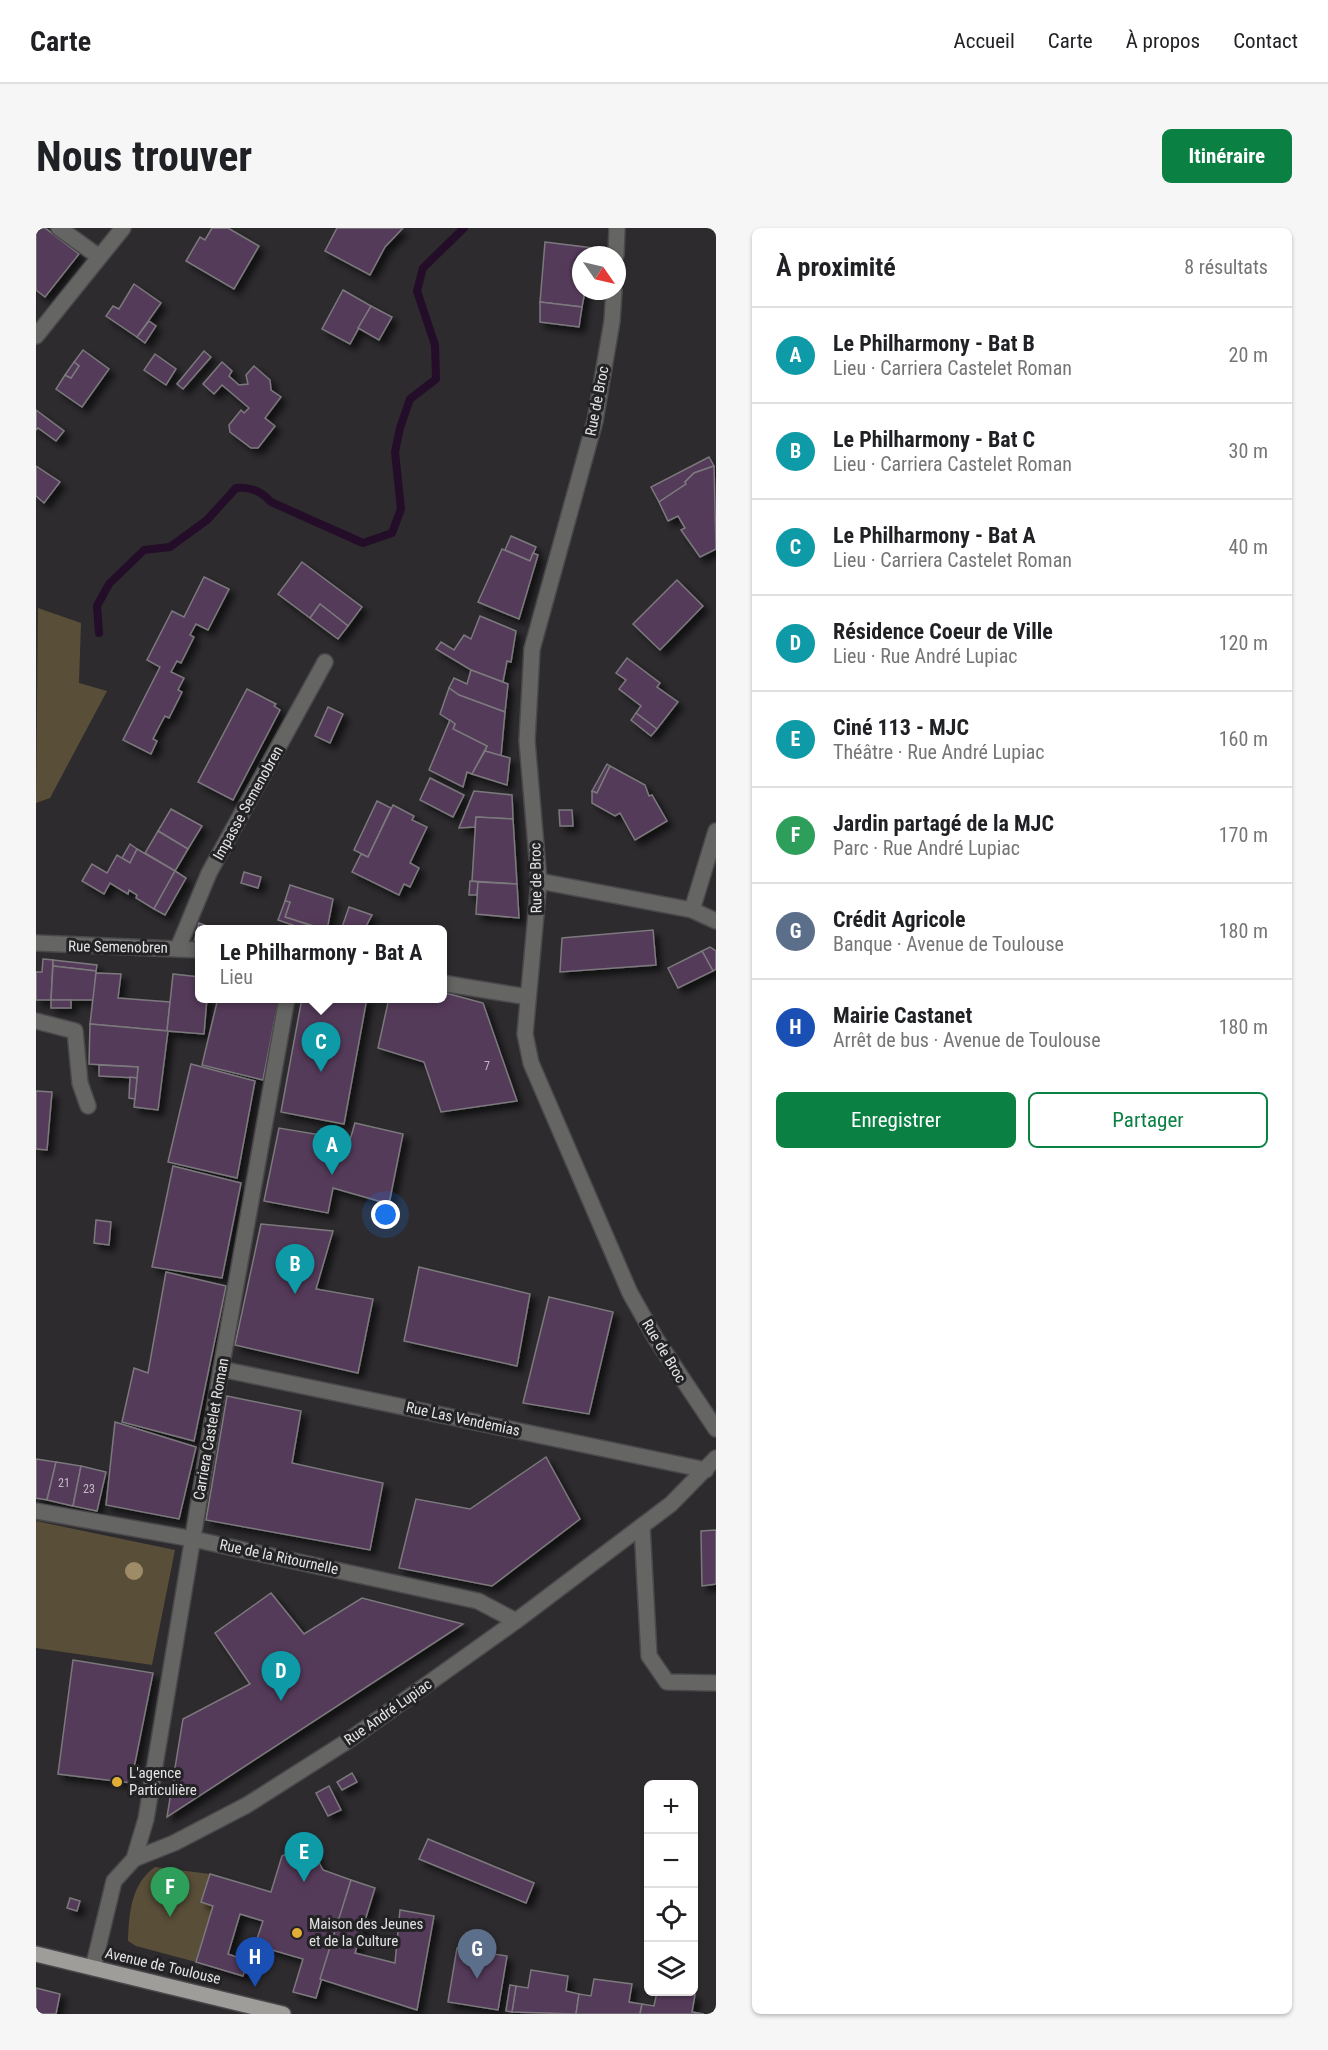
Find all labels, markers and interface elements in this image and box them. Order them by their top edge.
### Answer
text: Carte [30,25,91,58]
text: Accueil [954,29,1015,53]
text: Carte [1048,29,1093,53]
text: À propos [1126,29,1200,53]
text: Contact [1233,29,1298,53]
button: Itinéraire [1162,129,1292,183]
text: Nous trouver [36,132,252,181]
north arrow [572,246,626,300]
text: À proximité [776,252,896,282]
text: 8 résultats [1184,255,1268,279]
text: Le Philharmony - Bat B [833,331,1035,356]
text: A [790,343,801,367]
text: 20 m [1229,343,1268,367]
text: Lieu · Carriera Castelet Roman [833,356,1072,380]
street label: Rue de Broc [581,365,613,437]
text: Le Philharmony - Bat C [833,427,1035,452]
text: B [790,439,801,463]
text: 30 m [1229,439,1268,463]
text: Lieu · Carriera Castelet Roman [833,452,1072,476]
text: Le Philharmony - Bat A [833,523,1036,548]
text: C [790,535,801,559]
text: 40 m [1229,535,1268,559]
text: Lieu · Carriera Castelet Roman [833,548,1072,572]
text: Résidence Coeur de Ville [833,619,1053,644]
text: D [790,631,801,655]
text: 120 m [1219,631,1268,655]
text: Lieu · Rue André Lupiac [833,644,1017,668]
text: Ciné 113 - MJC [833,715,969,740]
text: E [791,727,800,751]
text: 160 m [1219,727,1268,751]
text: Théâtre · Rue André Lupiac [833,740,1045,764]
street label: Impasse Semenobren [209,743,287,863]
text: Jardin partagé de la MJC [833,811,1054,836]
text: F [791,823,800,847]
text: 170 m [1219,823,1268,847]
text: Parc · Rue André Lupiac [833,836,1020,860]
street label: Rue de Broc [526,842,546,913]
text: Crédit Agricole [833,907,966,932]
text: G [790,919,801,943]
text: 180 m [1219,919,1268,943]
popup [195,925,447,1003]
text: Banque · Avenue de Toulouse [833,932,1064,956]
street label: Rue Semenobren [68,937,168,957]
text: Le Philharmony - Bat A [220,940,422,965]
text: Lieu [220,965,253,989]
text: Mairie Castanet [833,1003,972,1028]
text: H [789,1015,802,1039]
text: 180 m [1219,1015,1268,1039]
pin: C [302,1022,340,1072]
text: Arrêt de bus · Avenue de Toulouse [833,1028,1101,1052]
house number: 7 [484,1059,490,1073]
button: Enregistrer [776,1092,1016,1148]
button: Partager [1028,1092,1268,1148]
pin: A [312,1126,352,1175]
your location [371,1200,400,1229]
pin: B [276,1244,314,1294]
street label: Rue de Broc [638,1316,690,1386]
street label: Carriera Castelet Roman [190,1357,232,1501]
street label: Rue Las Vendemias [404,1398,522,1440]
house number: 21 [58,1476,70,1490]
house number: 23 [83,1482,95,1496]
street label: Rue de la Ritournelle [218,1536,340,1578]
pin: D [262,1652,300,1701]
street label: Rue André Lupiac [341,1675,435,1749]
place label: L'agence Particulière [129,1764,197,1799]
marker: L'agence Particulière [110,1775,124,1789]
map controls [644,1780,698,1996]
button: + [644,1780,698,1834]
pin: E [284,1832,324,1882]
button: − [644,1834,698,1888]
pin: F [150,1868,190,1917]
button: locate [644,1888,698,1942]
place label: Maison des Jeunes et de la Culture [309,1915,424,1950]
marker: Maison des Jeunes et de la Culture [290,1926,304,1940]
pin: G [458,1930,496,1979]
pin: H [236,1938,274,1987]
button: layers [644,1942,698,1996]
street label: Avenue de Toulouse [103,1944,223,1988]

